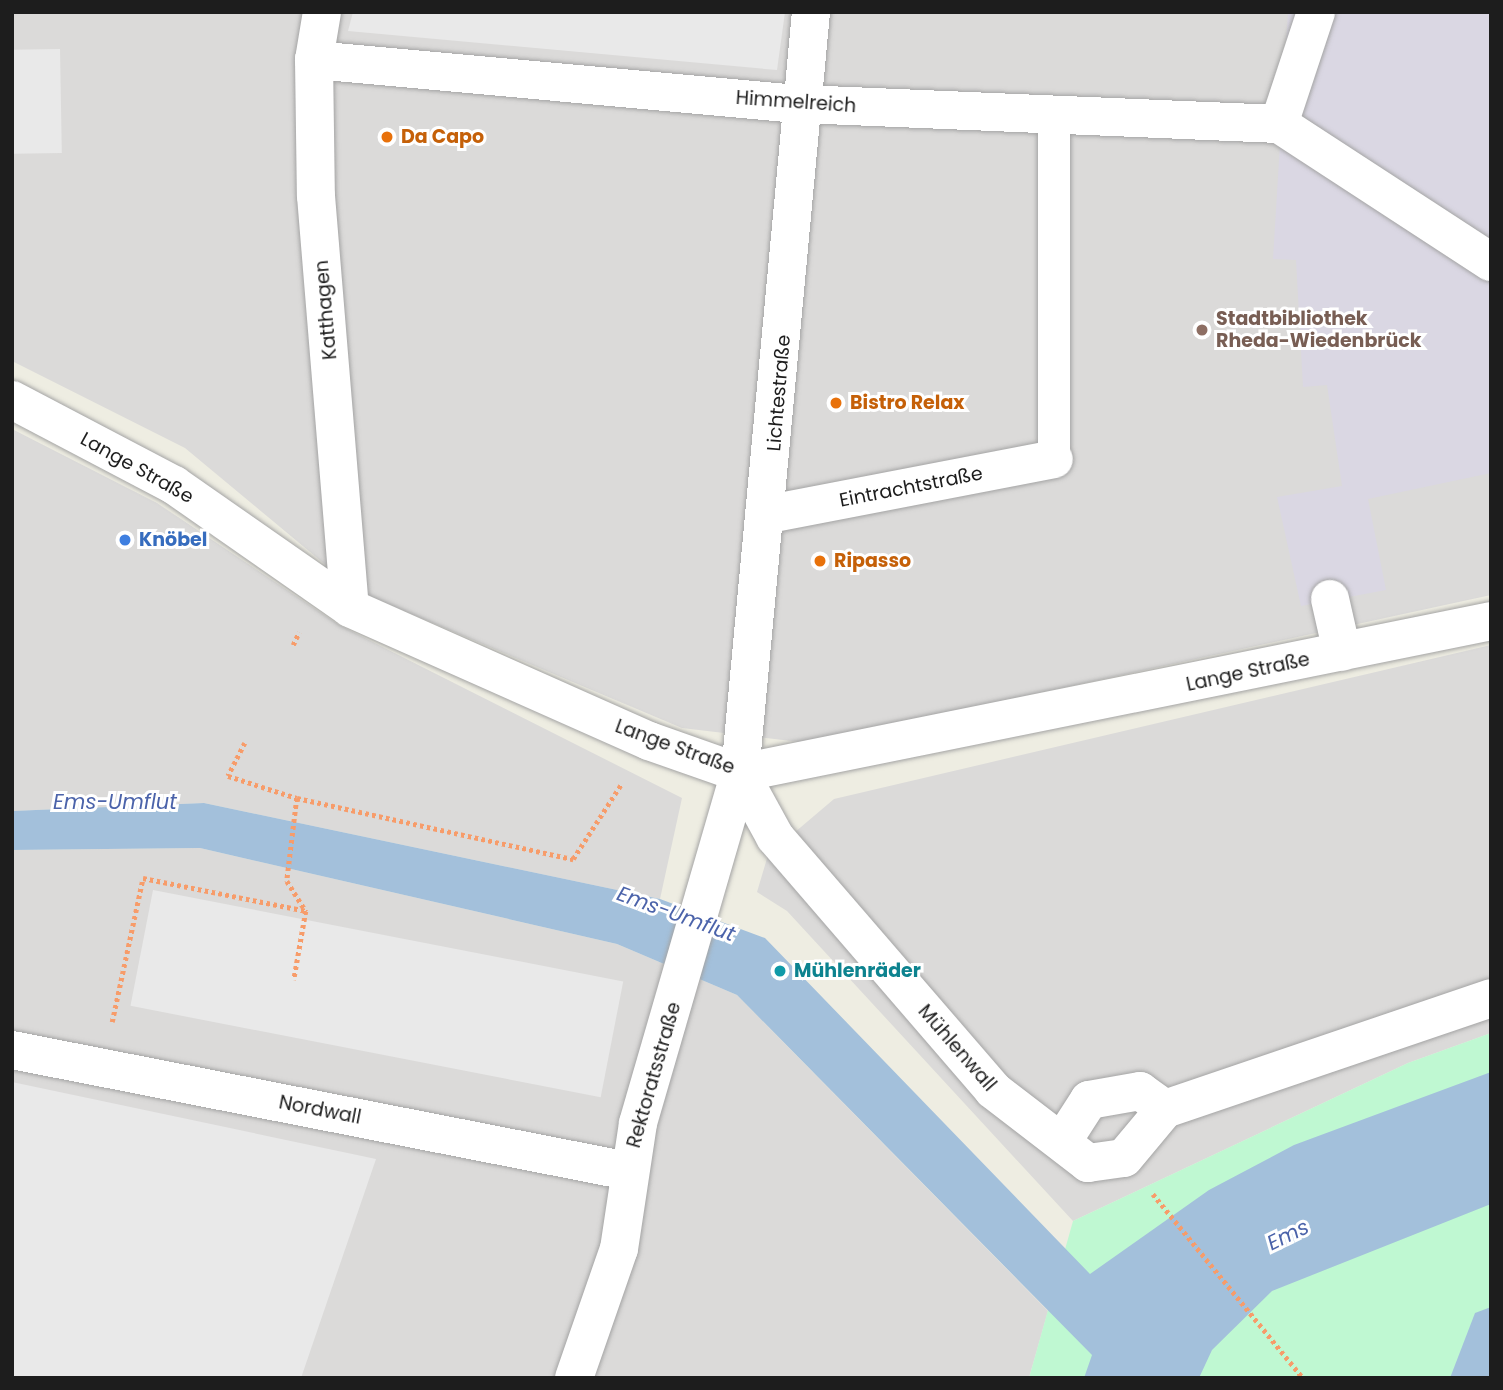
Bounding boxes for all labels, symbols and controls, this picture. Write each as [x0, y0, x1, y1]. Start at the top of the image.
street label: Himmelreich [735, 86, 857, 118]
place label: Da Capo [401, 126, 484, 148]
marker: Da Capo [379, 129, 395, 145]
street label: Katthagen [310, 259, 342, 361]
place label: Stadtbibliothek Rheda-Wiedenbrück [1216, 308, 1422, 352]
marker: Stadtbibliothek Rheda-Wiedenbrück [1194, 322, 1210, 338]
street label: Lichtestraße [763, 334, 795, 452]
place label: Bistro Relax [850, 392, 964, 414]
marker: Bistro Relax [828, 395, 844, 411]
street label: Lange Straße [77, 428, 197, 508]
street label: Eintrachtstraße [837, 462, 985, 512]
place label: Knöbel [139, 529, 207, 551]
marker: Knöbel [117, 532, 133, 548]
place label: Ripasso [834, 550, 911, 572]
marker: Ripasso [812, 553, 828, 569]
street label: Lange Straße [1184, 648, 1312, 696]
street label: Lange Straße [612, 715, 738, 779]
water label: Ems-Umflut [53, 789, 177, 815]
water label: Ems-Umflut [613, 881, 739, 947]
place label: Mühlenräder [794, 960, 921, 982]
marker: Mühlenräder [772, 963, 788, 979]
street label: Rektoratsstraße [622, 1000, 686, 1150]
street label: Mühlenwall [913, 1000, 1001, 1096]
street label: Nordwall [277, 1091, 363, 1129]
water label: Ems [1263, 1214, 1313, 1256]

